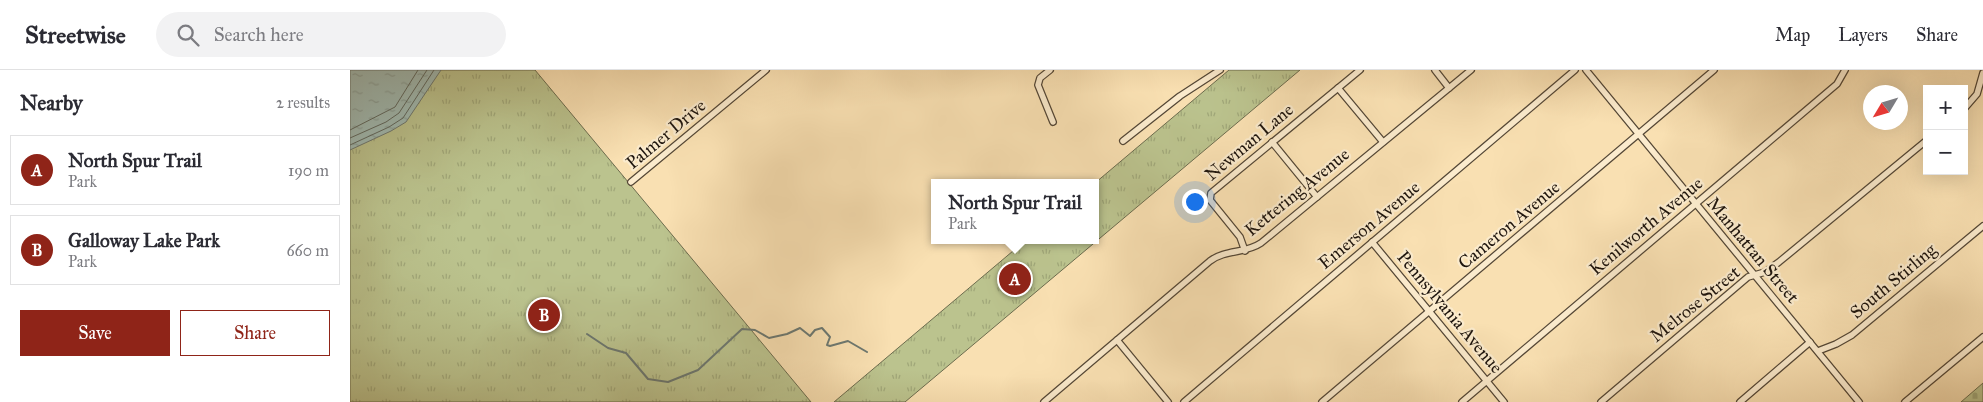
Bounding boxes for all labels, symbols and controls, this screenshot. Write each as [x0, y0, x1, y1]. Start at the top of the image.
search box [156, 12, 506, 57]
text: Streetwise [25, 20, 126, 50]
icon: search [174, 21, 202, 49]
text: Search here [214, 23, 304, 46]
text: Map [1775, 24, 1810, 46]
text: Layers [1838, 24, 1888, 46]
text: Share [1916, 24, 1958, 46]
north arrow [1863, 85, 1908, 130]
map controls [1923, 85, 1968, 175]
button: + [1923, 85, 1968, 130]
text: Nearby [20, 90, 83, 116]
text: 2 results [276, 93, 330, 112]
street label: Palmer Drive [622, 94, 710, 174]
street label: Newman Lane [1200, 99, 1298, 185]
button: − [1923, 130, 1968, 175]
street label: Kettering Avenue [1240, 143, 1354, 242]
text: North Spur Trail [68, 149, 202, 172]
text: A [32, 161, 42, 180]
text: 190 m [288, 161, 329, 180]
text: Park [68, 172, 97, 191]
street label: Kenilworth Avenue [1585, 172, 1707, 280]
street label: Emerson Avenue [1314, 176, 1424, 274]
street label: Cameron Avenue [1454, 176, 1564, 274]
popup [931, 179, 1099, 244]
your location [1182, 189, 1208, 215]
text: North Spur Trail [948, 191, 1082, 214]
street label: Manhattan Street [1702, 192, 1804, 308]
text: Park [948, 214, 977, 233]
text: Galloway Lake Park [68, 229, 220, 252]
street label: South Stirling [1845, 238, 1942, 324]
text: B [32, 241, 42, 260]
text: 660 m [286, 241, 329, 260]
street label: Pennsylvania Avenue [1392, 246, 1508, 378]
text: Park [68, 252, 97, 271]
pin: A [999, 260, 1031, 298]
street label: Melrose Street [1646, 261, 1745, 347]
pin: B [528, 296, 560, 334]
button: Save [20, 310, 170, 356]
button: Share [180, 310, 330, 356]

